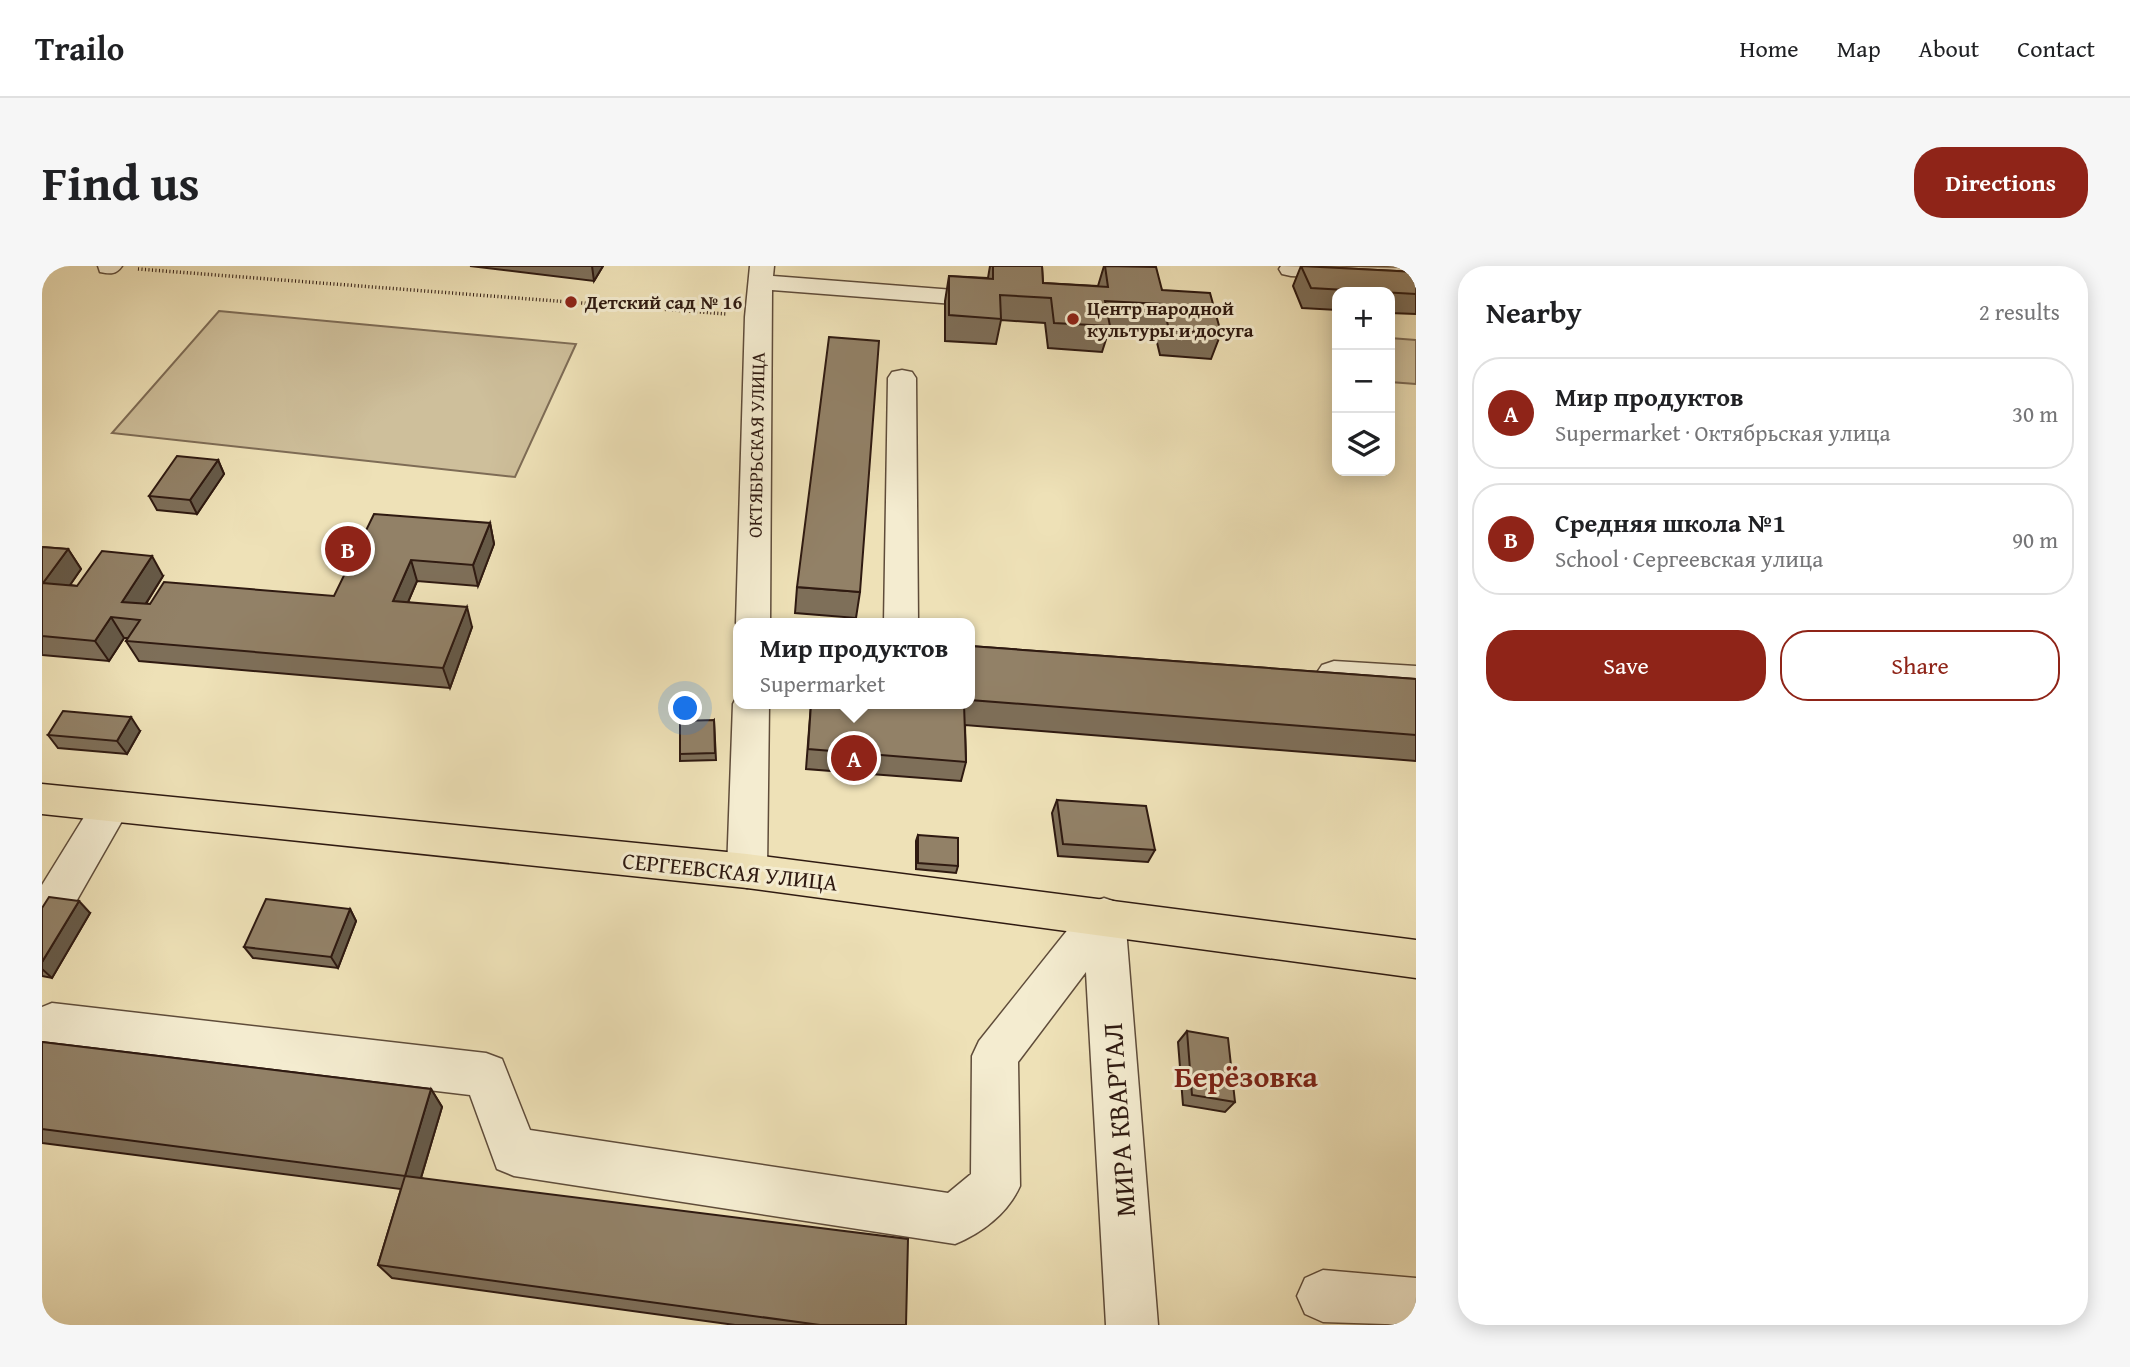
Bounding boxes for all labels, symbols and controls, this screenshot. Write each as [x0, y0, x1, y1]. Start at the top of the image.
text: Trailo [35, 24, 124, 72]
text: Home [1740, 31, 1799, 66]
text: Map [1837, 31, 1881, 66]
text: About [1919, 31, 1979, 66]
text: Contact [2017, 31, 2095, 66]
text: Find us [42, 146, 200, 218]
button: Directions [1914, 147, 2088, 218]
map controls [1332, 287, 1395, 476]
button: + [1332, 287, 1395, 350]
place label: Детский сад № 16 [584, 288, 742, 316]
text: Nearby [1486, 290, 1582, 334]
marker: Детский сад № 16 [563, 294, 579, 310]
place label: Центр народной культуры и досуга [1087, 294, 1254, 344]
text: 2 results [1979, 295, 2060, 328]
marker: Центр народной культуры и досуга [1065, 311, 1081, 327]
button: − [1332, 350, 1395, 413]
street label: ОКТЯБРЬСКАЯ УЛИЦА [740, 351, 772, 538]
text: Мир продуктов [1555, 377, 1744, 416]
text: A [1504, 397, 1518, 430]
text: 30 m [2012, 397, 2058, 430]
button: layers [1332, 413, 1395, 476]
text: Supermarket · Октябрьская улица [1555, 416, 1890, 449]
text: Средняя школа №1 [1555, 503, 1786, 542]
pin: B [325, 523, 371, 575]
text: B [1504, 523, 1518, 556]
text: 90 m [2012, 523, 2058, 556]
text: School · Сергеевская улица [1555, 542, 1823, 575]
popup [733, 618, 975, 709]
text: Мир продуктов [760, 628, 948, 667]
button: Save [1486, 630, 1766, 701]
button: Share [1780, 630, 2060, 701]
text: Supermarket [760, 667, 885, 700]
your location [668, 691, 702, 725]
pin: A [831, 732, 877, 784]
street label: СЕРГЕЕВСКАЯ УЛИЦА [621, 843, 839, 899]
street label: МИРА КВАРТАЛ [1091, 1021, 1145, 1219]
district label: Берёзовка [1174, 1054, 1318, 1098]

